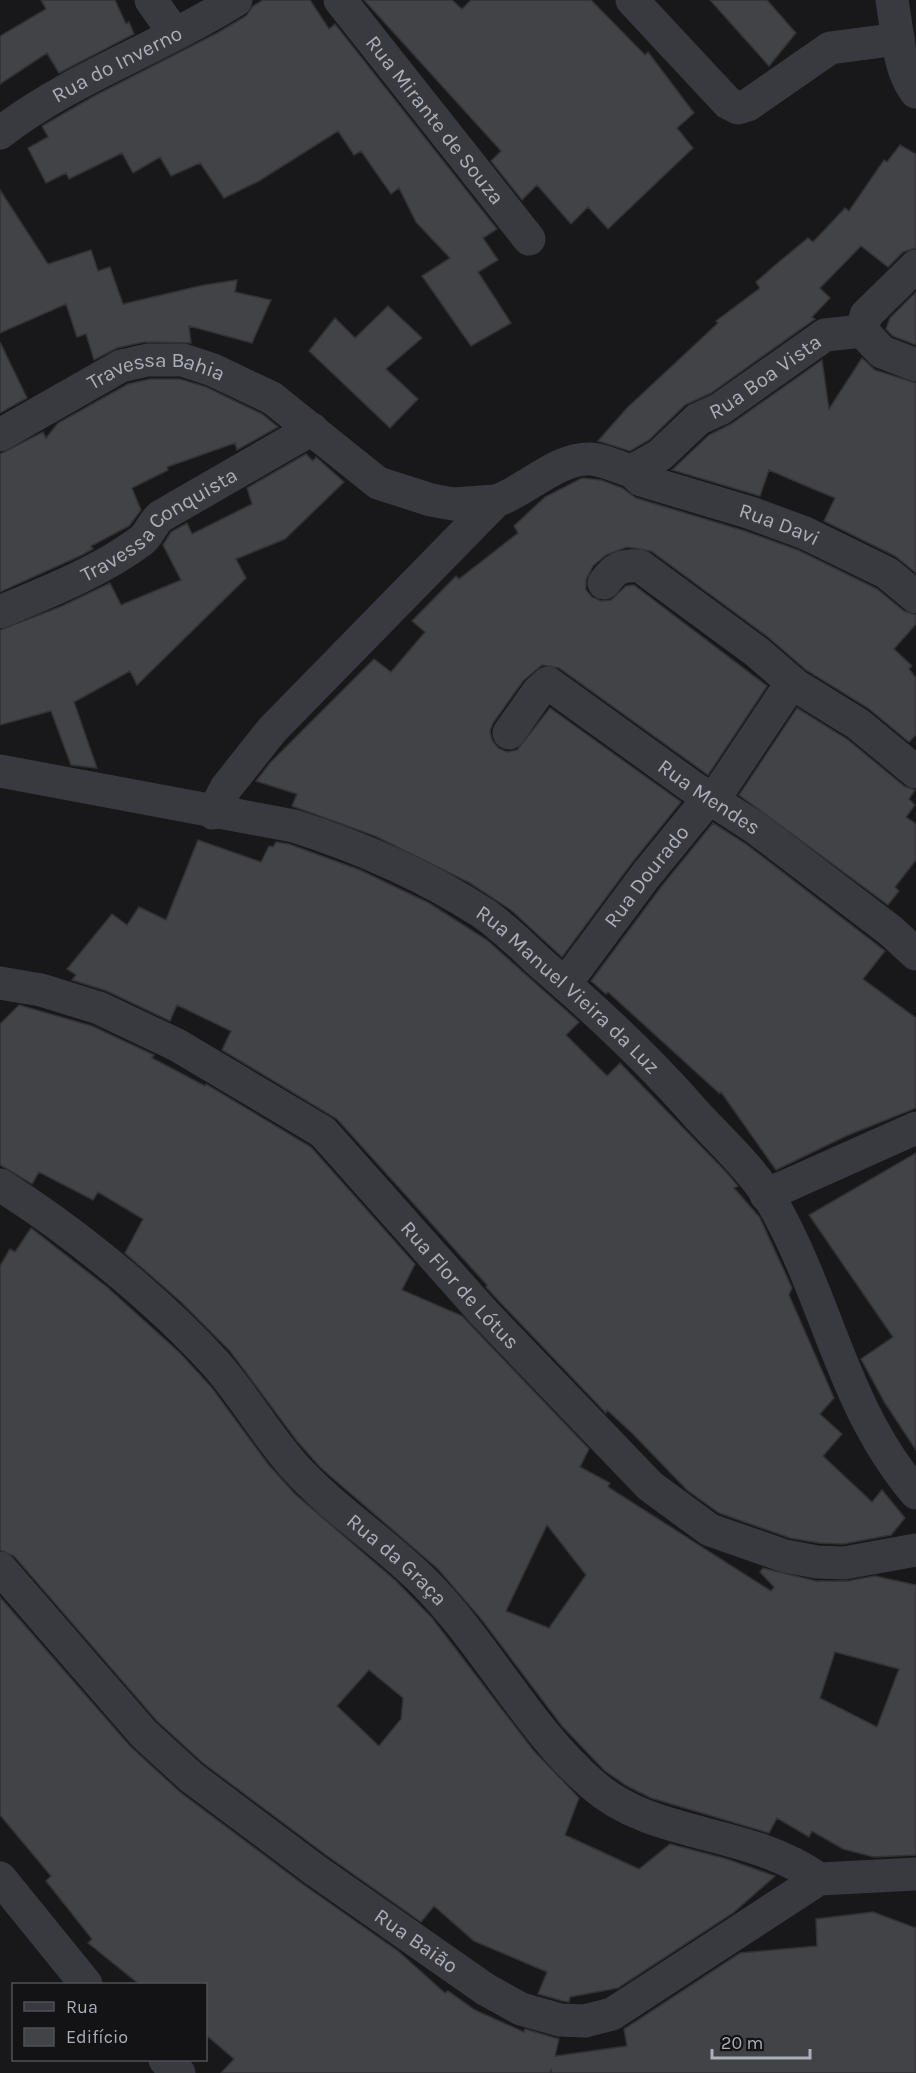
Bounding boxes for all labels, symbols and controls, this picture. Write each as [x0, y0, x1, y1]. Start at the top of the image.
street label: Rua do Inverno [48, 21, 186, 108]
street label: Rua Mirante de Souza [361, 31, 509, 209]
street label: Rua Boa Vista [705, 329, 826, 424]
street label: Travessa Bahia [83, 348, 229, 395]
street label: Travessa Conquista [77, 463, 242, 587]
street label: Rua Davi [736, 498, 824, 550]
street label: Rua Mendes [653, 754, 765, 840]
street label: Rua Dourado [599, 820, 694, 932]
street label: Rua Manuel Vieira da Luz [472, 900, 665, 1079]
street label: Rua Flor de Lótus [396, 1216, 524, 1354]
street label: Rua da Graça [342, 1509, 452, 1610]
street label: Rua Baião [370, 1903, 462, 1978]
legend [12, 1983, 207, 2061]
text: Rua [66, 1996, 98, 2018]
scale bar [712, 2022, 810, 2060]
text: Edifício [66, 2026, 128, 2048]
text: 20 m [721, 2032, 763, 2054]

